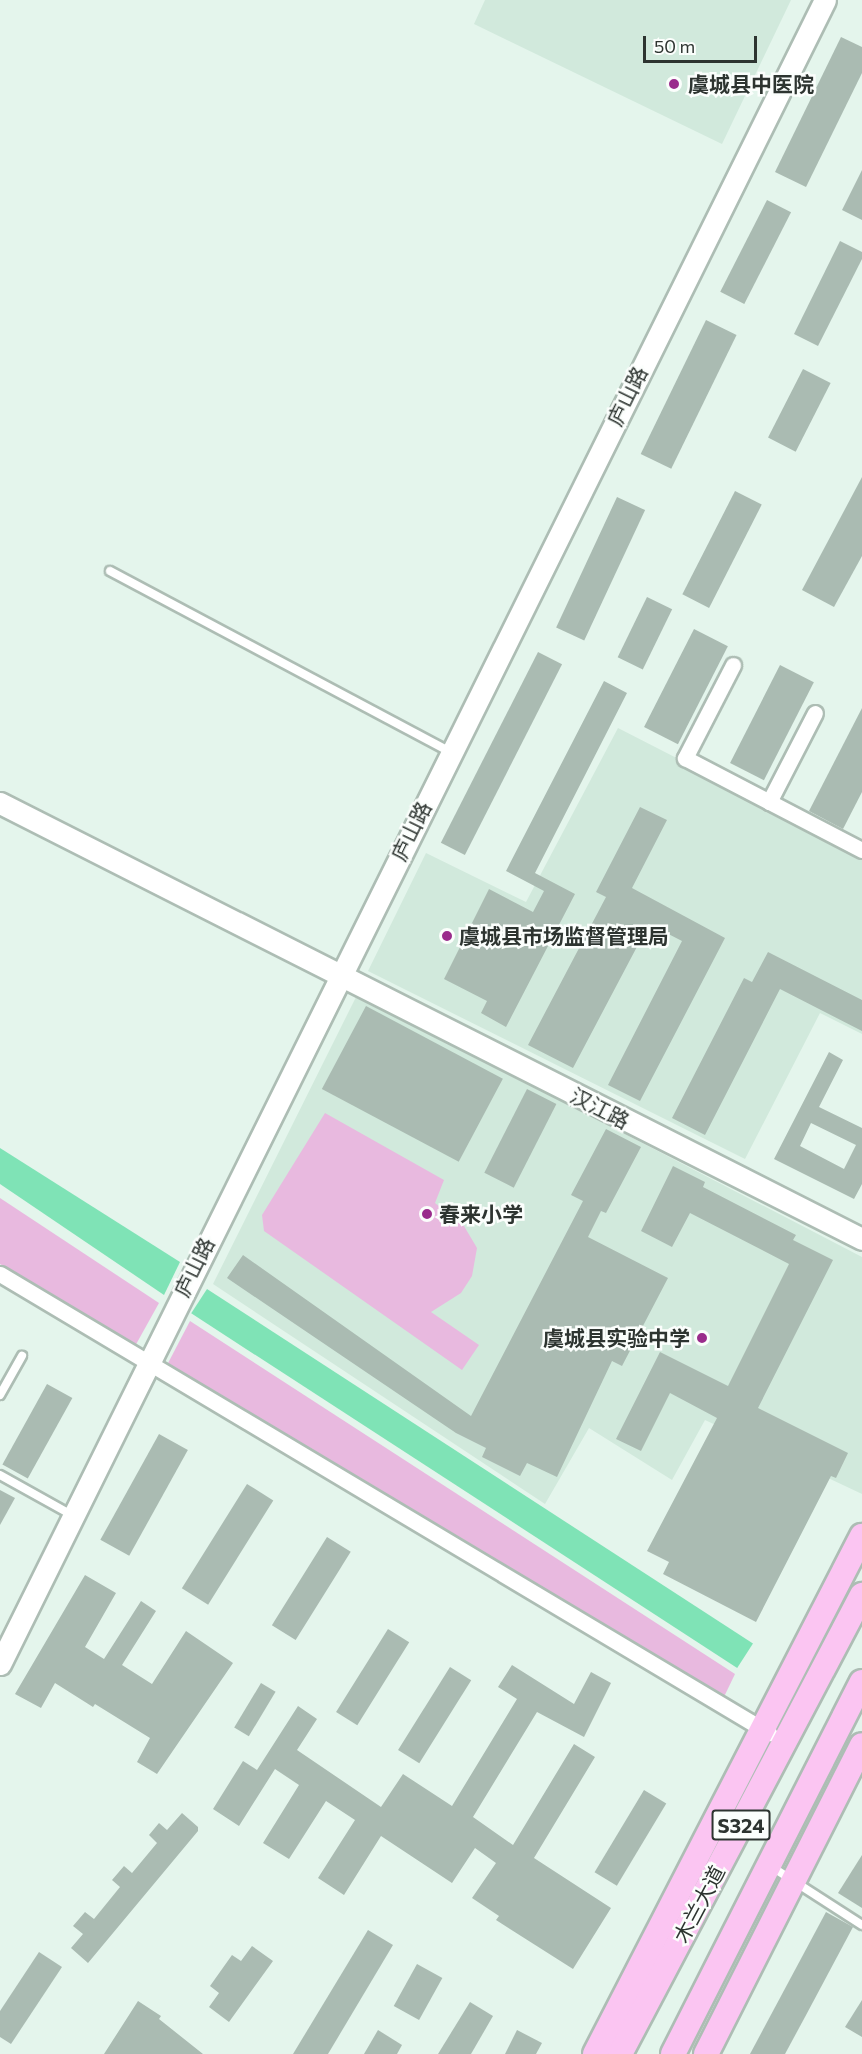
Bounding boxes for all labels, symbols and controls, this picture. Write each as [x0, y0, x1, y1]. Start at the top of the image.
scale bar [646, 24, 760, 62]
text: 50 m [654, 35, 695, 57]
place label: 虞城县中医院 [688, 71, 814, 97]
marker: 虞城县中医院 [665, 75, 683, 93]
street label: 庐山路 [602, 362, 652, 430]
street label: 庐山路 [386, 797, 436, 865]
place label: 虞城县市场监督管理局 [459, 923, 669, 949]
marker: 虞城县市场监督管理局 [440, 929, 454, 943]
street label: 汉江路 [566, 1082, 634, 1134]
place label: 春来小学 [439, 1201, 523, 1227]
marker: 春来小学 [420, 1207, 434, 1221]
street label: 庐山路 [169, 1233, 219, 1301]
place label: 虞城县实验中学 [543, 1325, 690, 1351]
marker: 虞城县实验中学 [695, 1331, 709, 1345]
road number: S324 [711, 1808, 771, 1842]
street label: 木兰大道 [668, 1861, 730, 1947]

